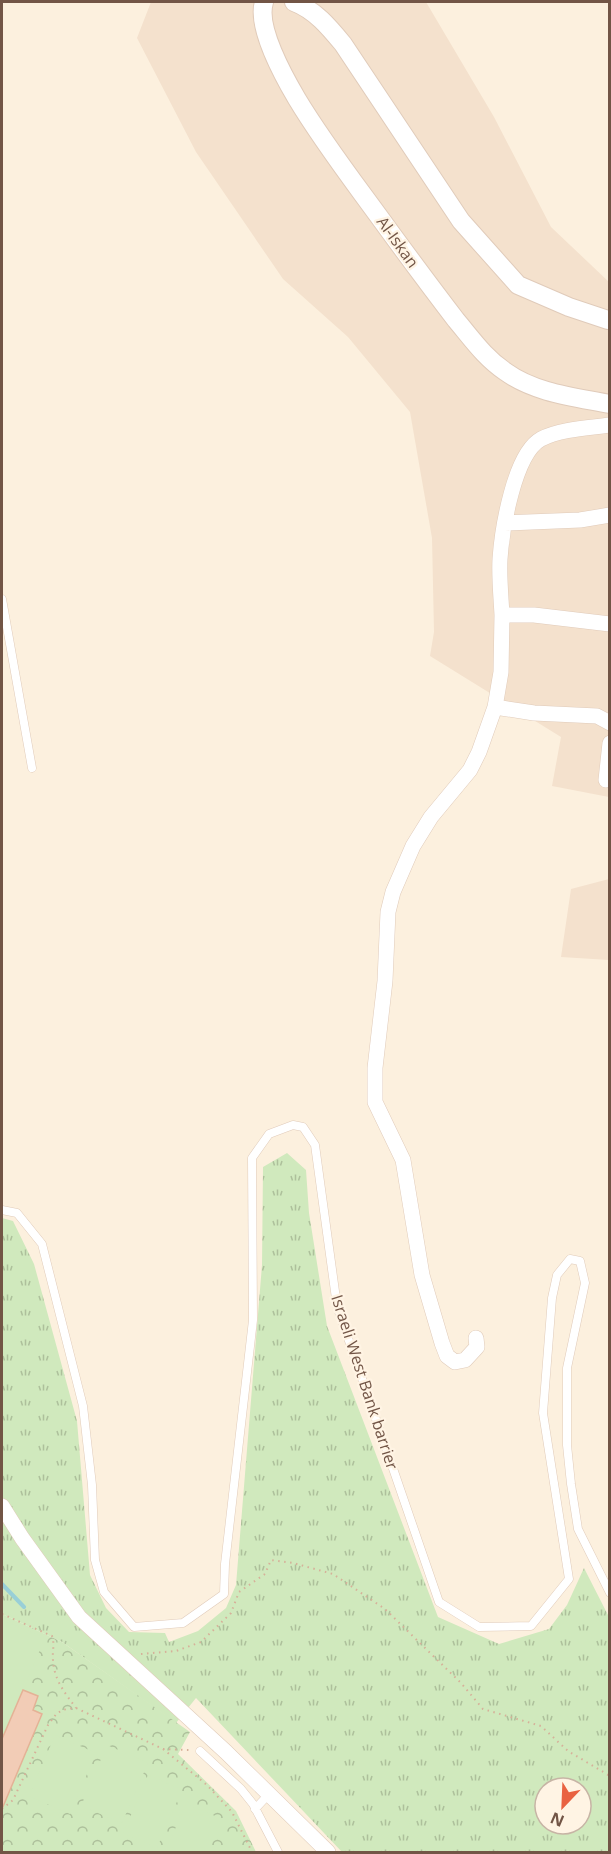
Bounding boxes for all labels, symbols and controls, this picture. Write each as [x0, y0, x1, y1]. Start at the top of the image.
street label: Al-Iskan [372, 212, 424, 272]
street label: Israeli West Bank barrier [326, 1292, 404, 1473]
north arrow [533, 1776, 593, 1836]
text: N [547, 1807, 567, 1832]

